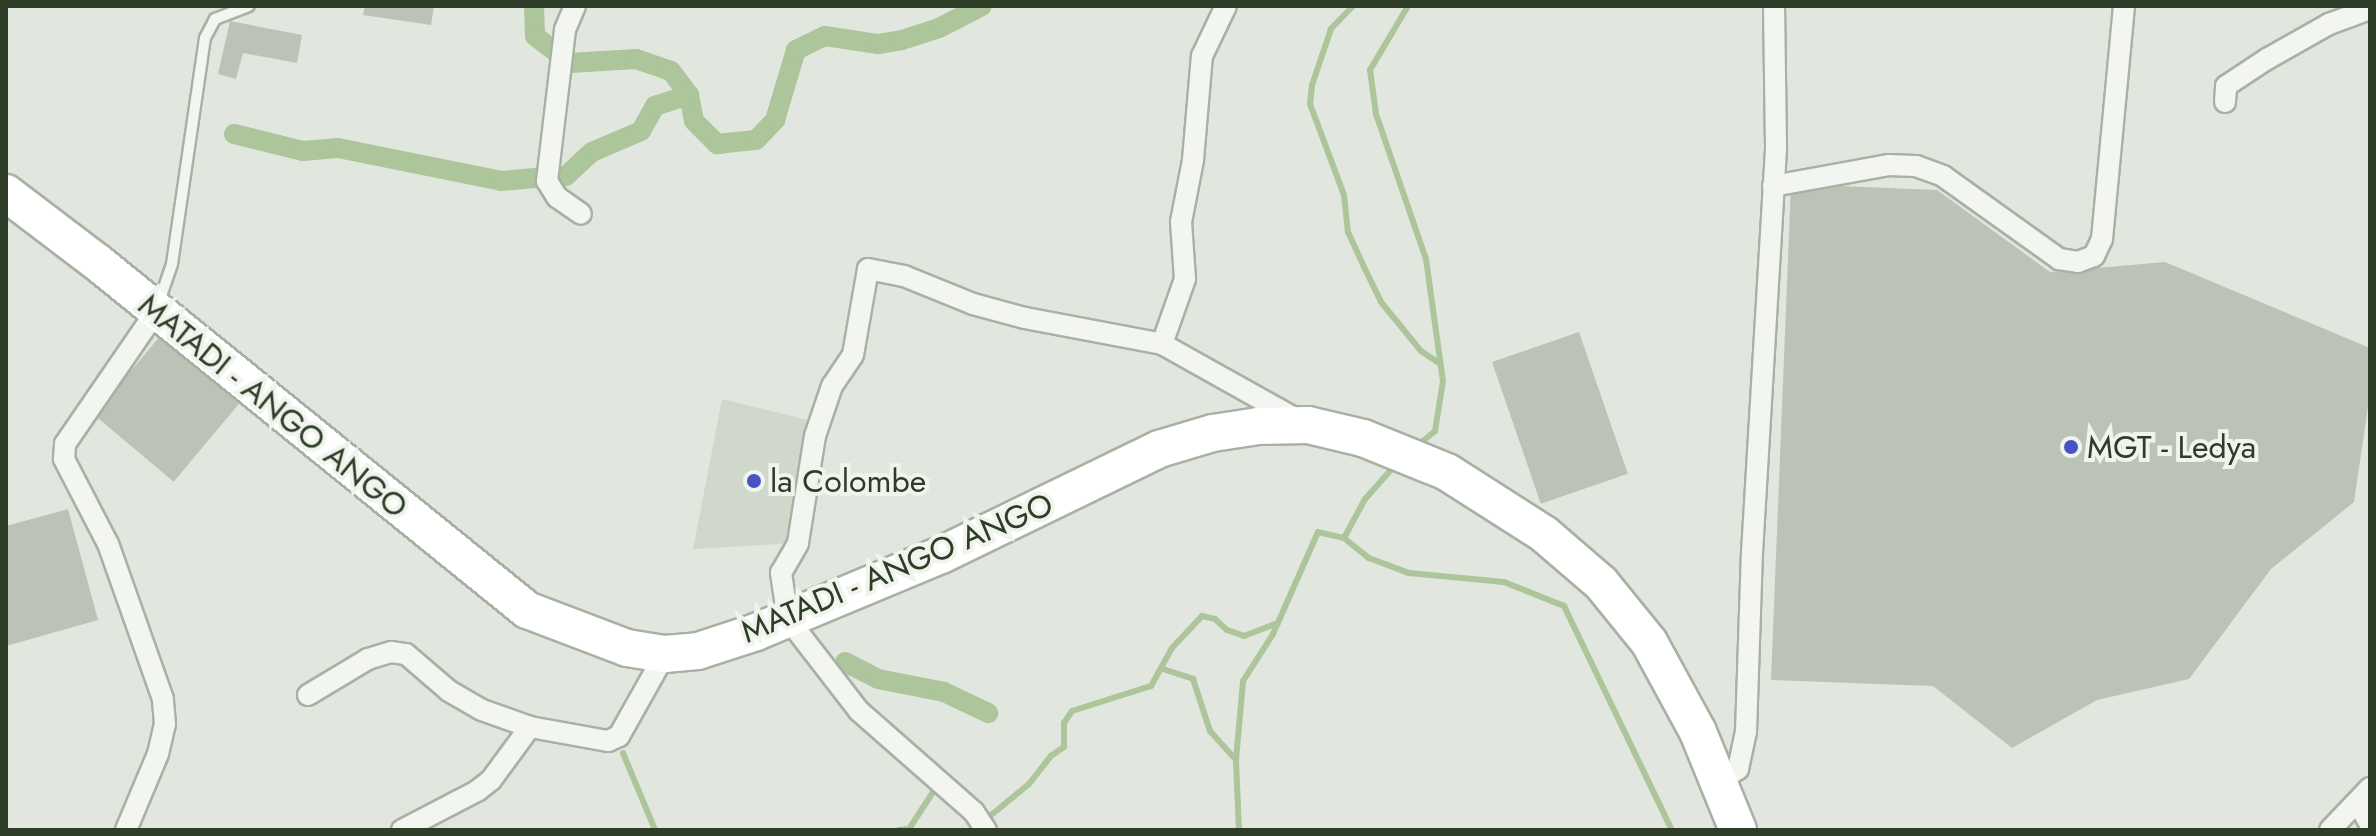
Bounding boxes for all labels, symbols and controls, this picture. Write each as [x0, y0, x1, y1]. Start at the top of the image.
street label: MATADI - ANGO ANGO [131, 286, 415, 526]
place label: MGT - Ledya [2087, 428, 2256, 466]
marker: MGT - Ledya [2062, 438, 2080, 456]
place label: la Colombe [770, 462, 926, 500]
marker: la Colombe [745, 472, 763, 490]
street label: MATADI - ANGO ANGO [735, 485, 1059, 651]

